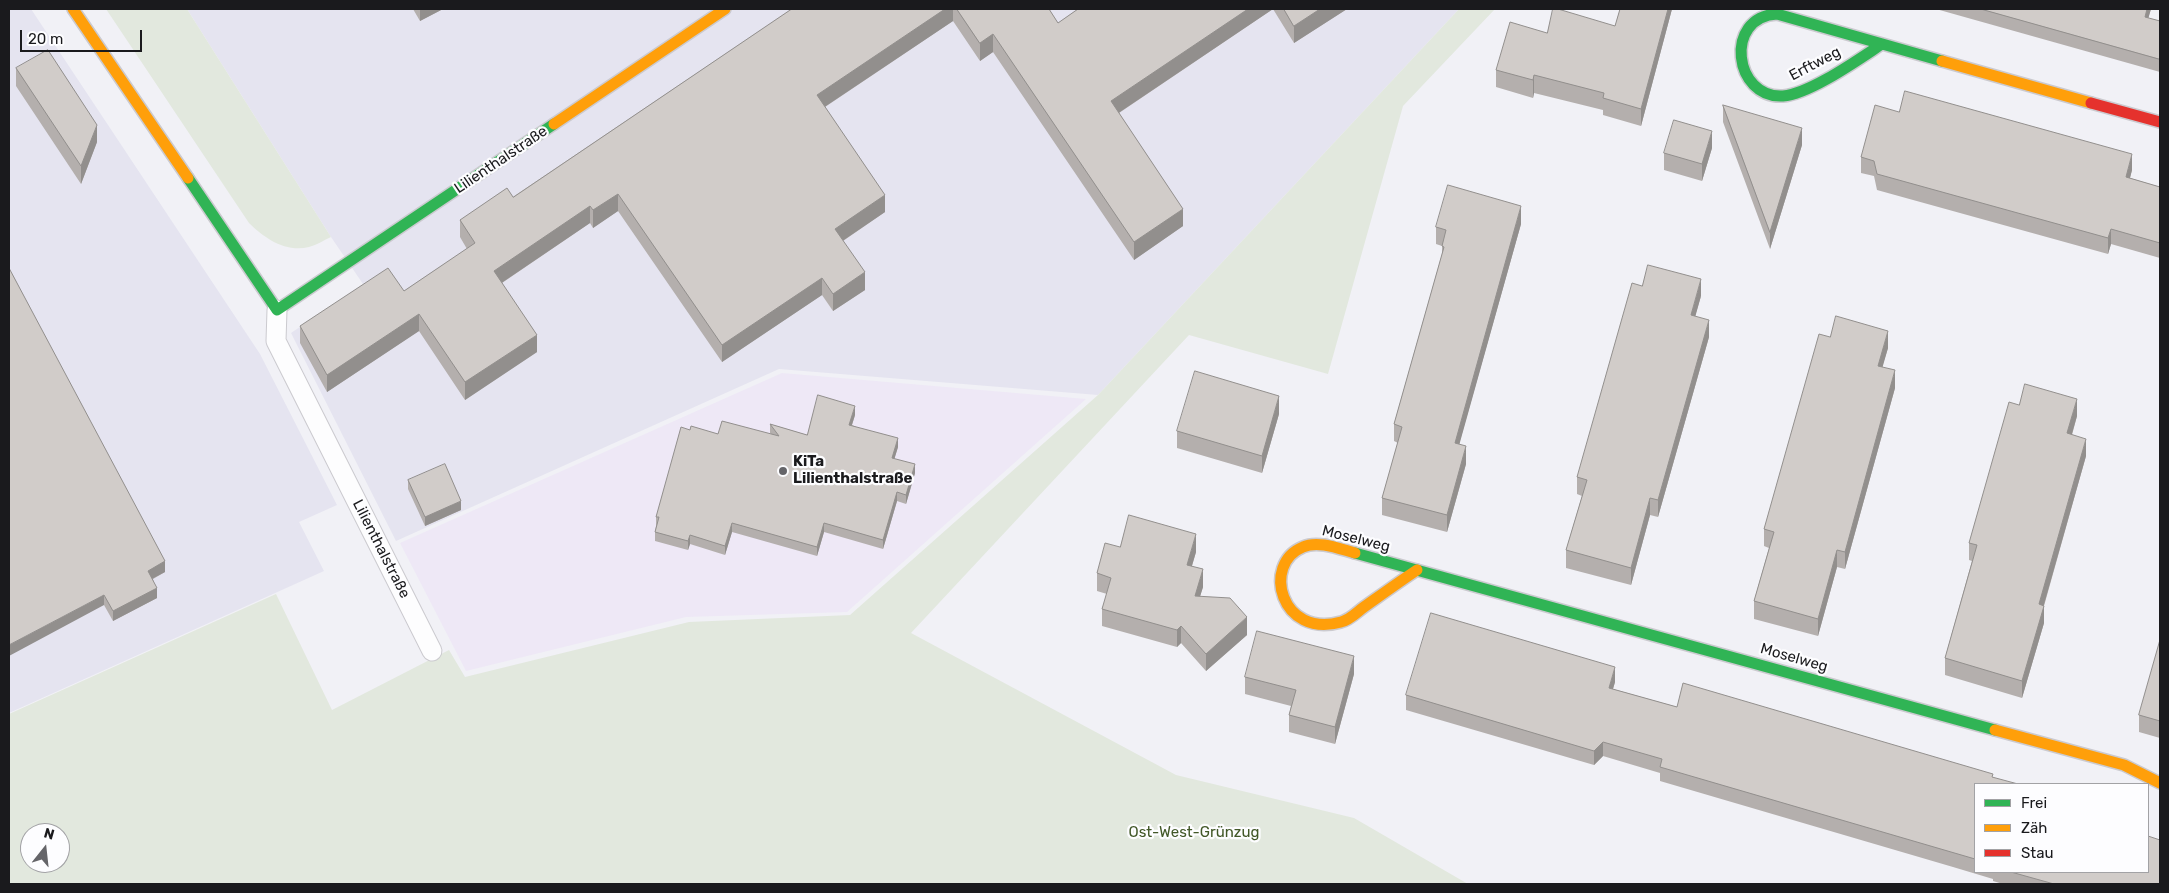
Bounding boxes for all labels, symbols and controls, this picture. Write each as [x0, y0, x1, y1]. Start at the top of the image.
scale bar [22, 20, 145, 52]
text: 20 m [28, 30, 63, 48]
street label: Erftweg [1786, 43, 1844, 85]
street label: Lilienthalstraße [451, 122, 551, 198]
place label: KiTa Lilienthalstraße [793, 453, 912, 488]
marker: KiTa Lilienthalstraße [777, 465, 789, 477]
street label: Lilienthalstraße [348, 497, 414, 601]
street label: Moselweg [1320, 522, 1392, 556]
street label: Moselweg [1758, 640, 1830, 676]
legend [1974, 783, 2149, 873]
text: Frei [2021, 794, 2047, 812]
text: Zäh [2021, 819, 2047, 837]
north arrow [20, 823, 70, 873]
text: N [42, 824, 56, 844]
park label: Ost-West-Grünzug [1129, 824, 1259, 842]
text: Stau [2021, 844, 2054, 862]

